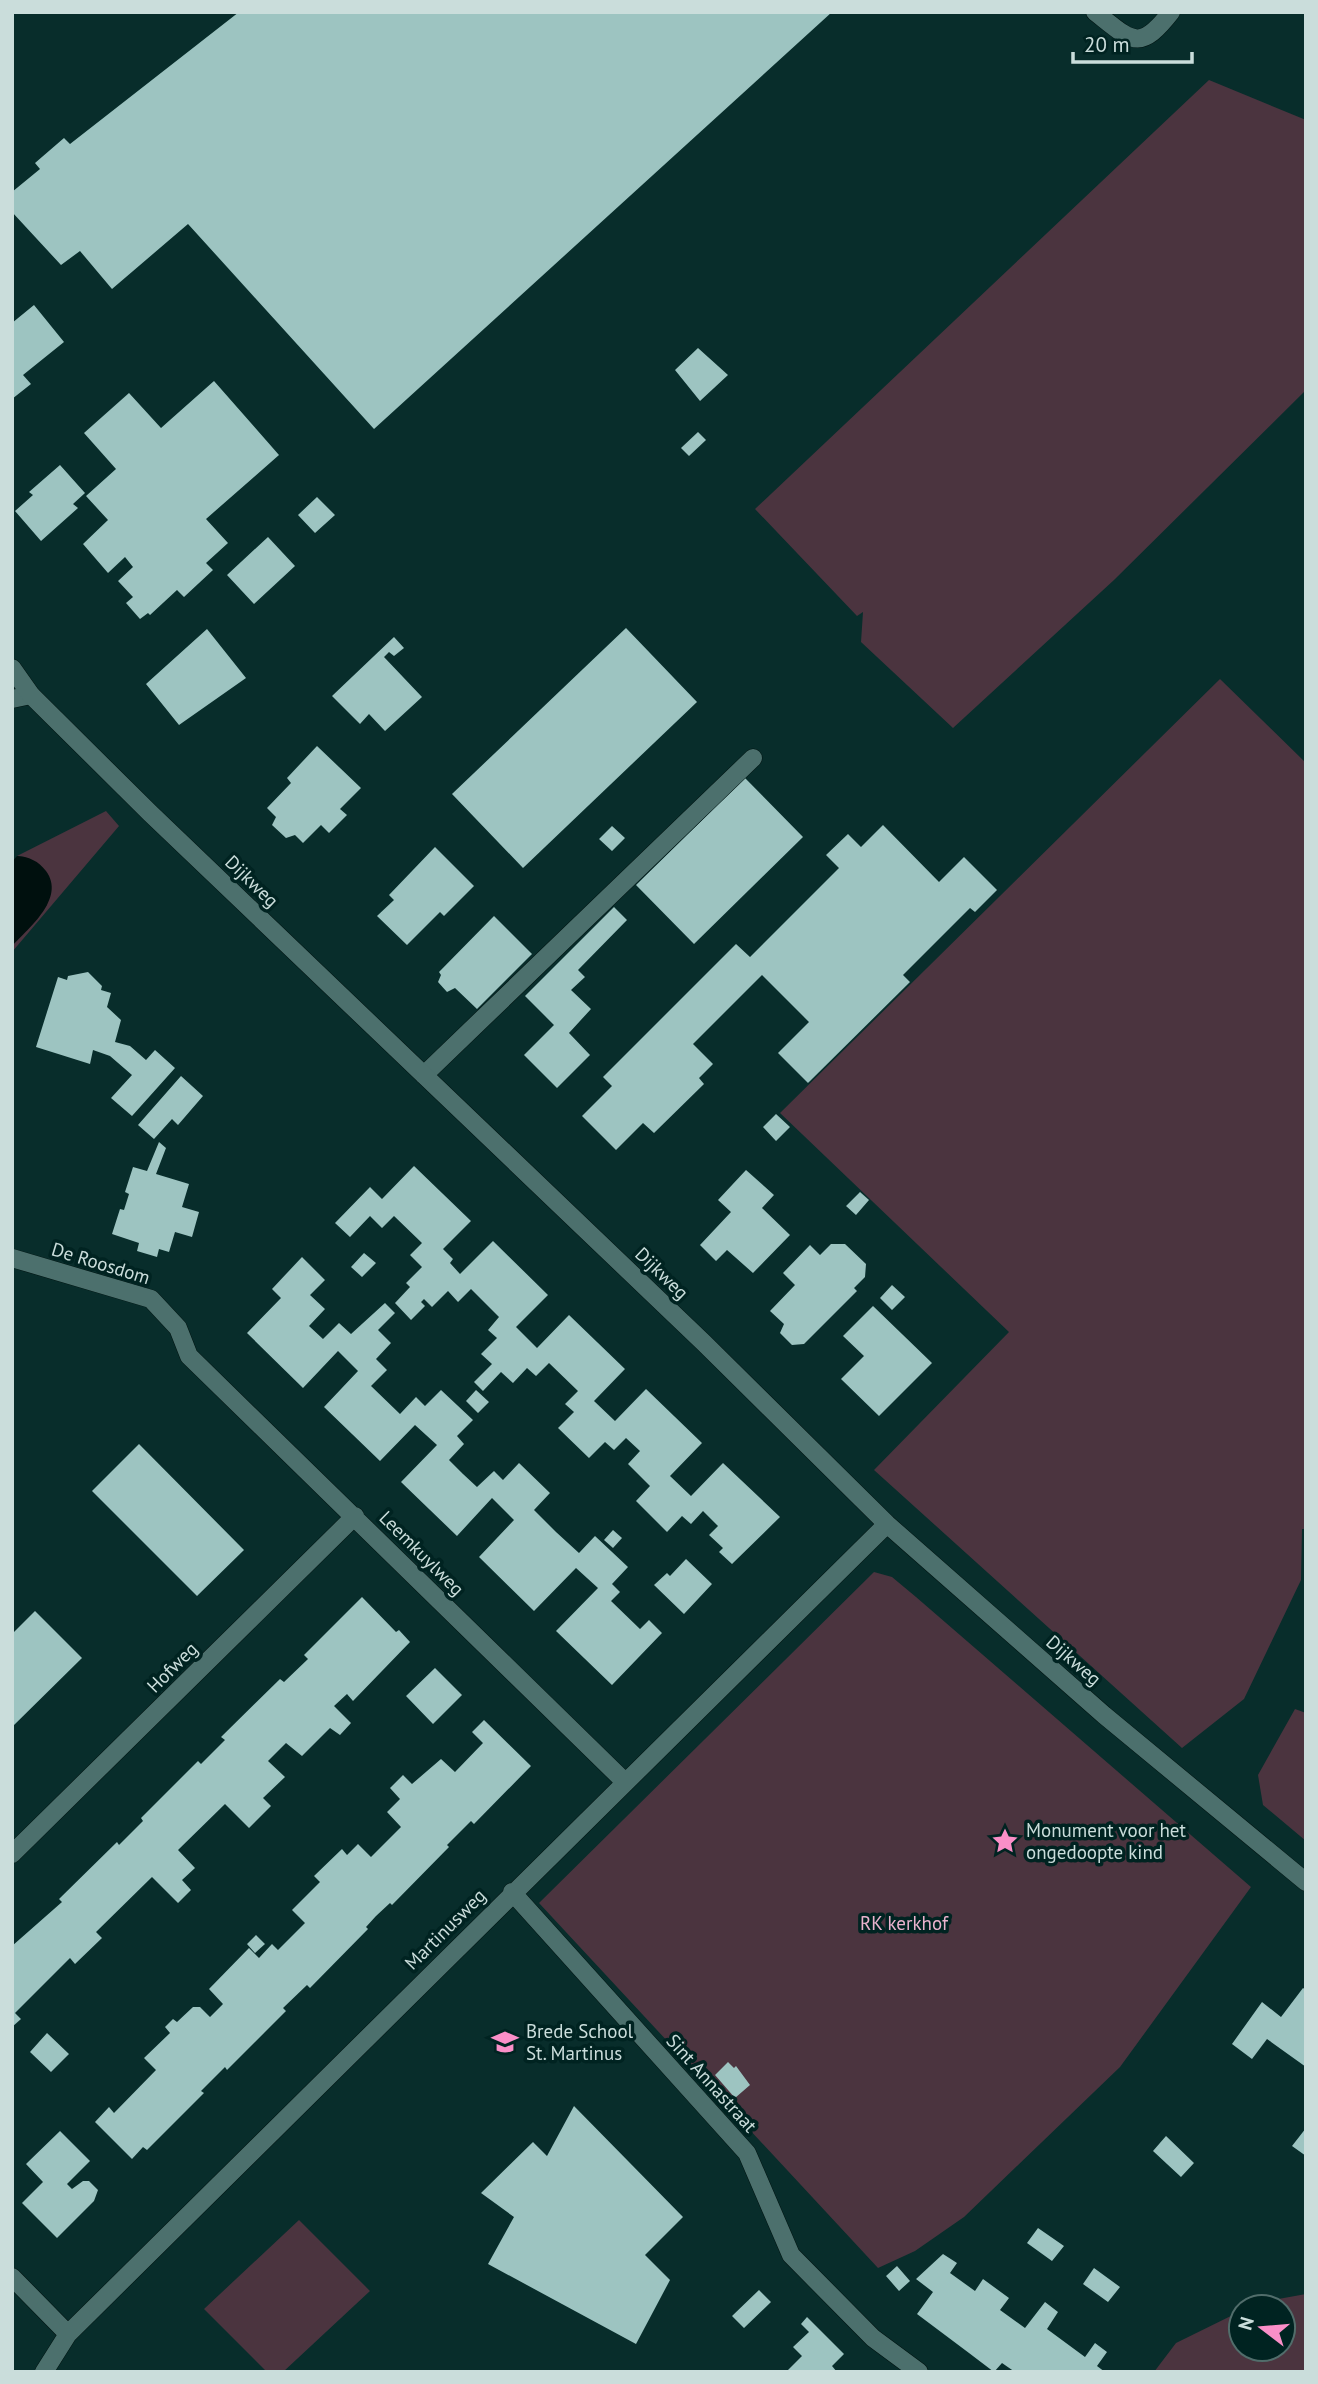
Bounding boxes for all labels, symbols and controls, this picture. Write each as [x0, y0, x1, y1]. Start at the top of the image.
scale bar [1073, 21, 1192, 65]
text: 20 m [1084, 31, 1130, 58]
street label: Dijkweg [220, 850, 284, 912]
street label: De Roosdom [49, 1237, 153, 1289]
street label: Dijkweg [630, 1242, 694, 1304]
street label: Leemkuylweg [374, 1505, 470, 1601]
street label: Dijkweg [1042, 1630, 1106, 1690]
street label: Hofweg [142, 1637, 202, 1697]
place label: Monument voor het ongedoopte kind [1026, 1818, 1186, 1864]
place icon: Monument voor het ongedoopte kind [990, 1826, 1020, 1856]
street label: Martinusweg [399, 1883, 491, 1975]
park label: RK kerkhof [860, 1911, 949, 1935]
place label: Brede School St. Martinus [526, 2019, 634, 2065]
school or university icon: Brede School St. Martinus [490, 2027, 520, 2057]
street label: Sint Annastraat [662, 2029, 763, 2138]
north arrow [1227, 2293, 1297, 2363]
text: N [1232, 2314, 1259, 2333]

